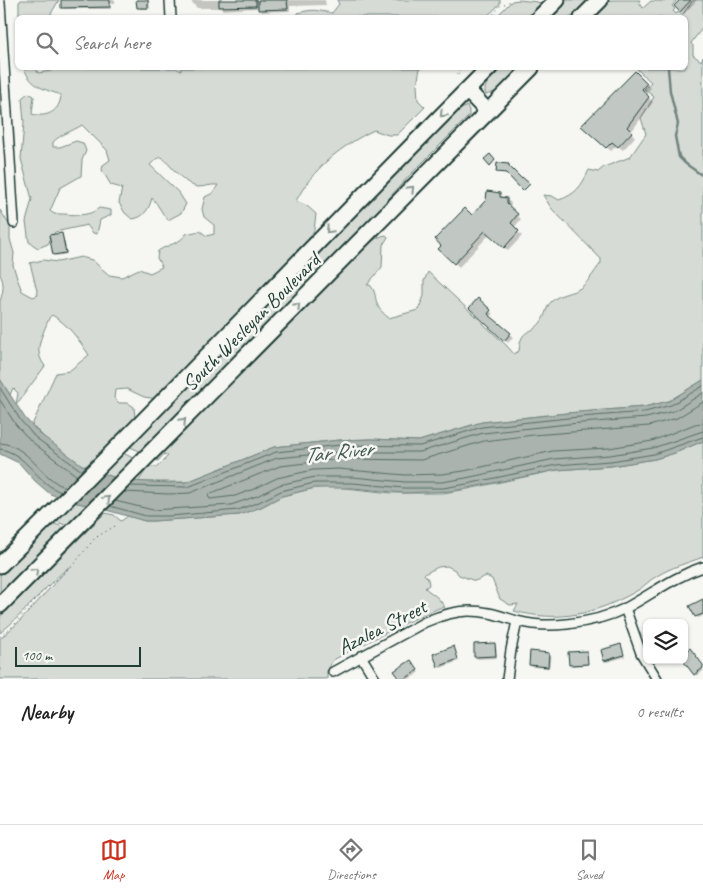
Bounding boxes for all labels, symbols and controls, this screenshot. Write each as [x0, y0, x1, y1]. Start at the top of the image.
search box [15, 15, 688, 70]
icon: search [33, 29, 61, 57]
text: Search here [73, 31, 150, 55]
one-way arrow [439, 109, 448, 118]
one-way arrow [405, 186, 414, 195]
one-way arrow [325, 224, 334, 233]
street label: South Wesleyan Boulevard [177, 245, 328, 396]
one-way arrow [291, 302, 300, 311]
one-way arrow [177, 418, 186, 427]
water label: Tar River [303, 434, 378, 469]
one-way arrow [101, 495, 110, 504]
one-way arrow [29, 568, 38, 577]
street label: Azalea Street [333, 593, 433, 660]
map controls [643, 619, 688, 664]
button: layers [643, 619, 688, 664]
scale bar [15, 644, 141, 667]
text: 100 m [22, 647, 52, 664]
text: Nearby [20, 699, 73, 725]
text: 0 results [636, 702, 683, 722]
tab: Map [100, 836, 128, 883]
tab: Directions [327, 836, 376, 883]
tab: Saved [575, 836, 603, 883]

